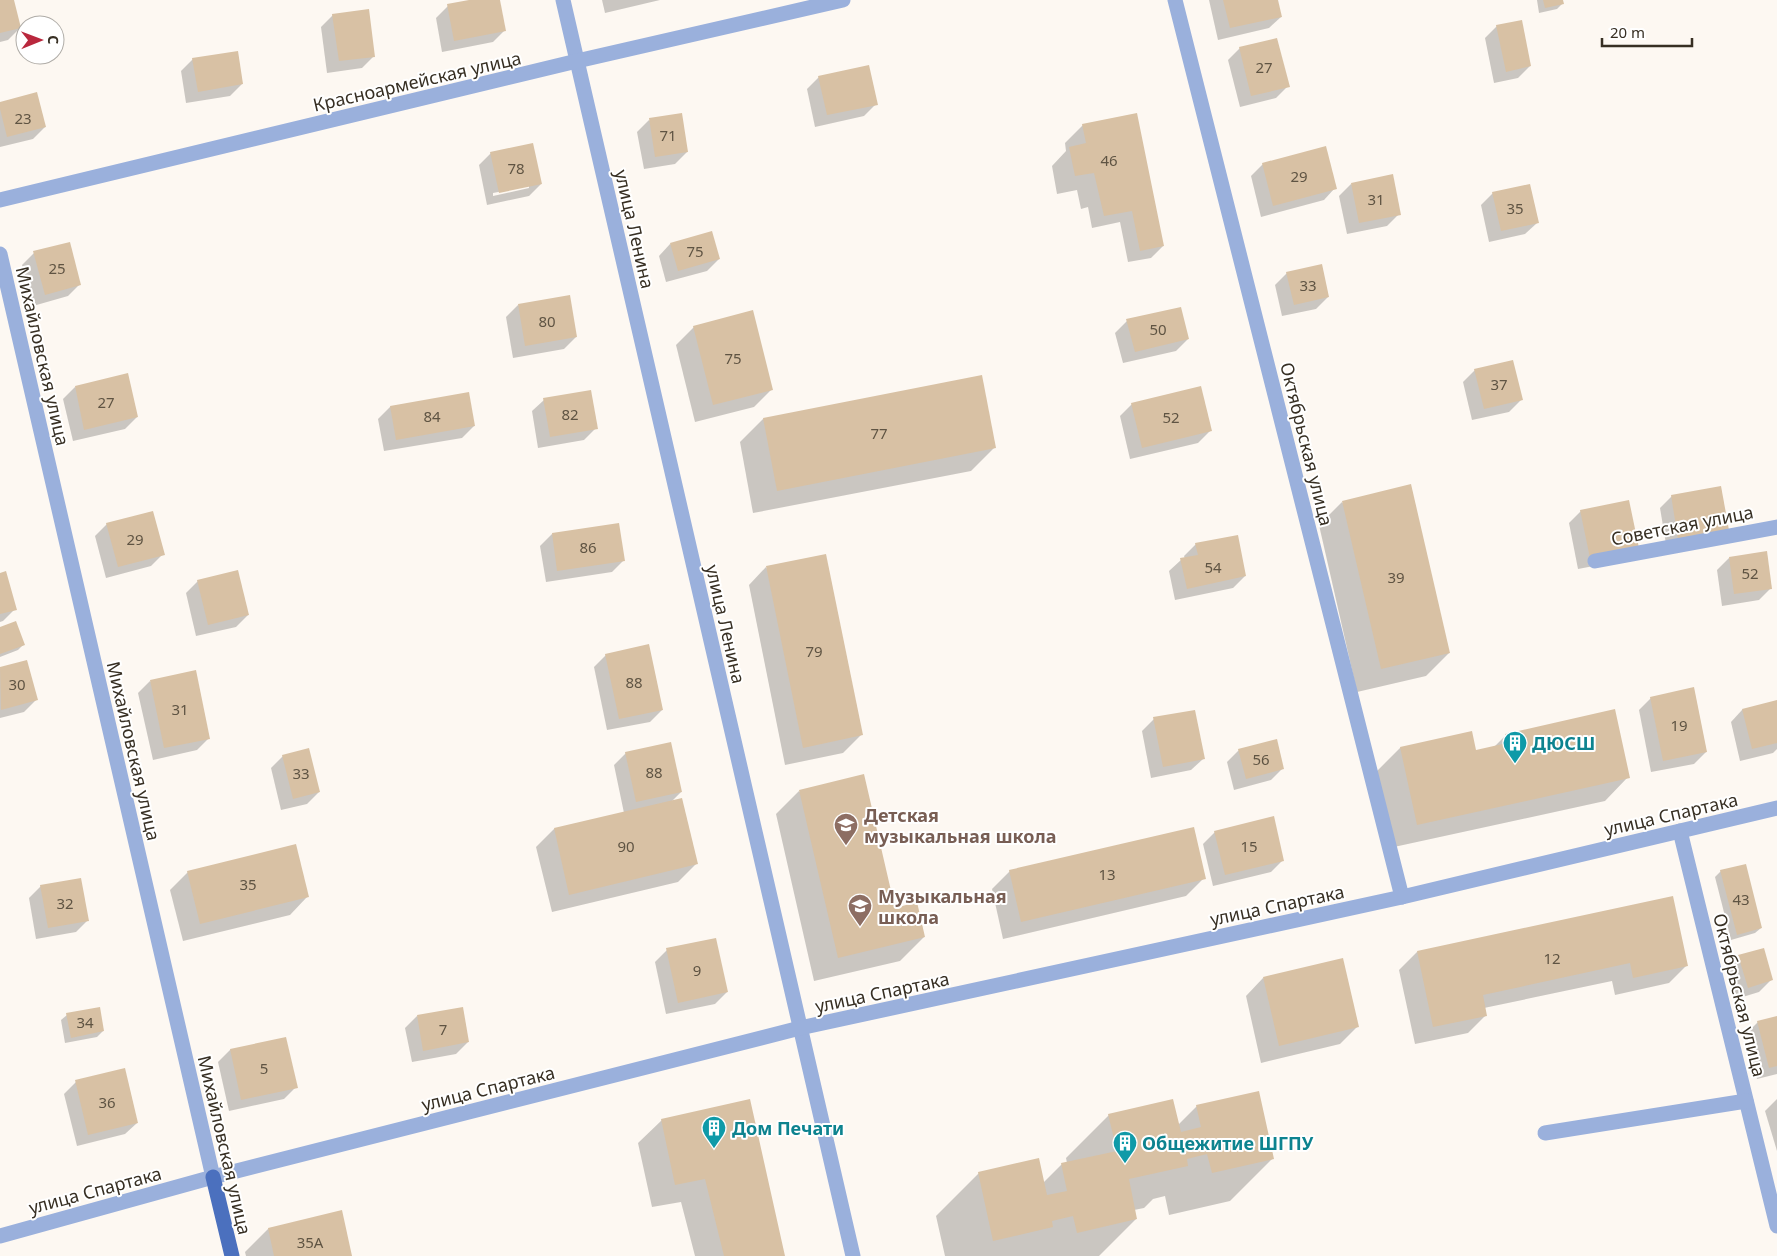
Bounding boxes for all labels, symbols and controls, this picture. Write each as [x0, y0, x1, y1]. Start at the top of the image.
north arrow [15, 15, 65, 65]
scale bar [1602, 15, 1692, 47]
text: 20 m [1610, 22, 1645, 42]
text: С [44, 35, 63, 44]
street label: Красноармейская улица [311, 45, 523, 117]
house number: 27 [1255, 57, 1273, 77]
house number: 23 [14, 108, 32, 128]
house number: 71 [659, 125, 677, 145]
house number: 46 [1100, 150, 1118, 170]
house number: 78 [507, 158, 525, 178]
house number: 29 [1290, 166, 1308, 186]
street label: улица Ленина [610, 167, 660, 291]
house number: 31 [1367, 189, 1385, 209]
house number: 35 [1506, 198, 1524, 218]
house number: 75 [686, 241, 704, 261]
house number: 25 [48, 258, 66, 278]
street label: Михайловская улица [11, 264, 75, 448]
house number: 33 [1299, 275, 1317, 295]
house number: 80 [538, 311, 556, 331]
house number: 50 [1149, 319, 1167, 339]
house number: 75 [724, 348, 742, 368]
street label: Октябрьская улица [1275, 360, 1339, 528]
house number: 37 [1490, 374, 1508, 394]
house number: 27 [97, 392, 115, 412]
house number: 82 [561, 404, 579, 424]
house number: 84 [423, 406, 441, 426]
house number: 52 [1162, 407, 1180, 427]
house number: 77 [870, 423, 888, 443]
street label: Советская улица [1609, 499, 1755, 551]
house number: 29 [126, 529, 144, 549]
house number: 86 [579, 537, 597, 557]
house number: 54 [1204, 557, 1222, 577]
street label: улица Ленина [701, 562, 751, 686]
house number: 52 [1741, 563, 1759, 583]
house number: 39 [1387, 567, 1405, 587]
house number: 79 [805, 641, 823, 661]
street label: Михайловская улица [102, 659, 166, 843]
house number: 88 [625, 672, 643, 692]
house number: 30 [8, 674, 26, 694]
house number: 31 [171, 699, 189, 719]
house number: 19 [1670, 715, 1688, 735]
building icon: ДЮСШ [1502, 730, 1528, 764]
place label: ДЮСШ [1532, 731, 1595, 755]
house number: 56 [1252, 749, 1270, 769]
house number: 88 [645, 762, 663, 782]
house number: 33 [292, 763, 310, 783]
street label: улица Спартака [1602, 787, 1740, 841]
place label: Детская музыкальная школа [864, 803, 1056, 848]
school or university icon: Детская музыкальная школа [833, 812, 859, 846]
house number: 90 [617, 836, 635, 856]
house number: 15 [1240, 836, 1258, 856]
house number: 13 [1098, 864, 1116, 884]
house number: 35 [239, 874, 257, 894]
street label: улица Спартака [1208, 879, 1346, 931]
place label: Музыкальная школа [878, 884, 1007, 929]
house number: 43 [1732, 889, 1750, 909]
house number: 32 [56, 893, 74, 913]
school or university icon: Музыкальная школа [847, 893, 873, 927]
street label: Октябрьская улица [1708, 911, 1772, 1079]
house number: 12 [1543, 948, 1561, 968]
house number: 9 [693, 960, 701, 980]
street label: улица Спартака [813, 966, 951, 1018]
house number: 34 [76, 1012, 94, 1032]
house number: 7 [439, 1019, 447, 1039]
street label: Михайловская улица [193, 1053, 257, 1237]
house number: 5 [260, 1058, 268, 1078]
street label: улица Спартака [419, 1060, 557, 1116]
house number: 36 [98, 1092, 116, 1112]
building icon: Дом Печати [701, 1115, 727, 1149]
place label: Дом Печати [732, 1116, 844, 1140]
building icon: Общежитие ШГПУ [1112, 1130, 1138, 1164]
place label: Общежитие ШГПУ [1142, 1131, 1314, 1155]
street label: улица Спартака [26, 1161, 164, 1219]
house number: 35А [297, 1232, 324, 1252]

